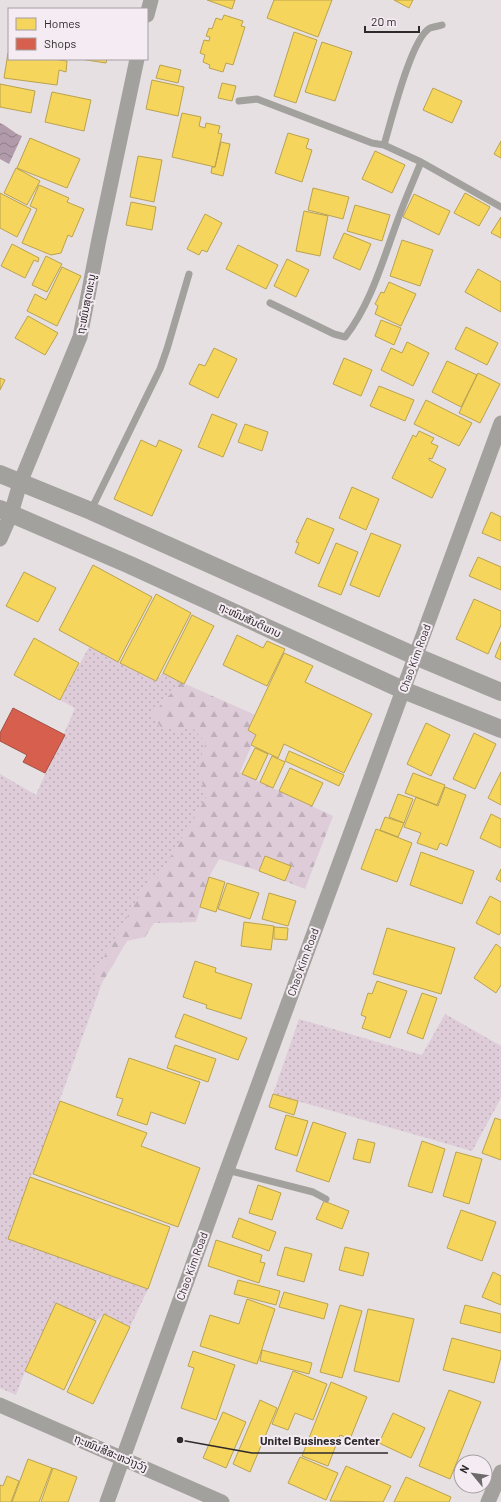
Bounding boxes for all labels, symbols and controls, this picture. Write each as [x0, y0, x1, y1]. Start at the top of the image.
legend [8, 8, 148, 60]
scale bar [365, 8, 419, 34]
text: 20 m [371, 14, 397, 28]
text: Homes [44, 16, 81, 30]
text: Shops [44, 36, 77, 50]
street label: ຖະໜົນສຸດທະນູ [73, 273, 100, 336]
street label: ຖະໜົນສັນຕິພາບ [217, 599, 284, 640]
street label: Chao Kim Road [396, 622, 433, 694]
street label: Chao Kim Road [284, 926, 321, 998]
street label: Chao Kim Road [173, 1230, 210, 1302]
callout: Unitel Business Center [252, 1429, 388, 1453]
street label: ຖະໜົນສີສະຫວ່າງວົງ [72, 1431, 150, 1474]
text: Unitel Business Center [260, 1433, 380, 1447]
north arrow [453, 1454, 493, 1494]
text: N [456, 1463, 471, 1475]

